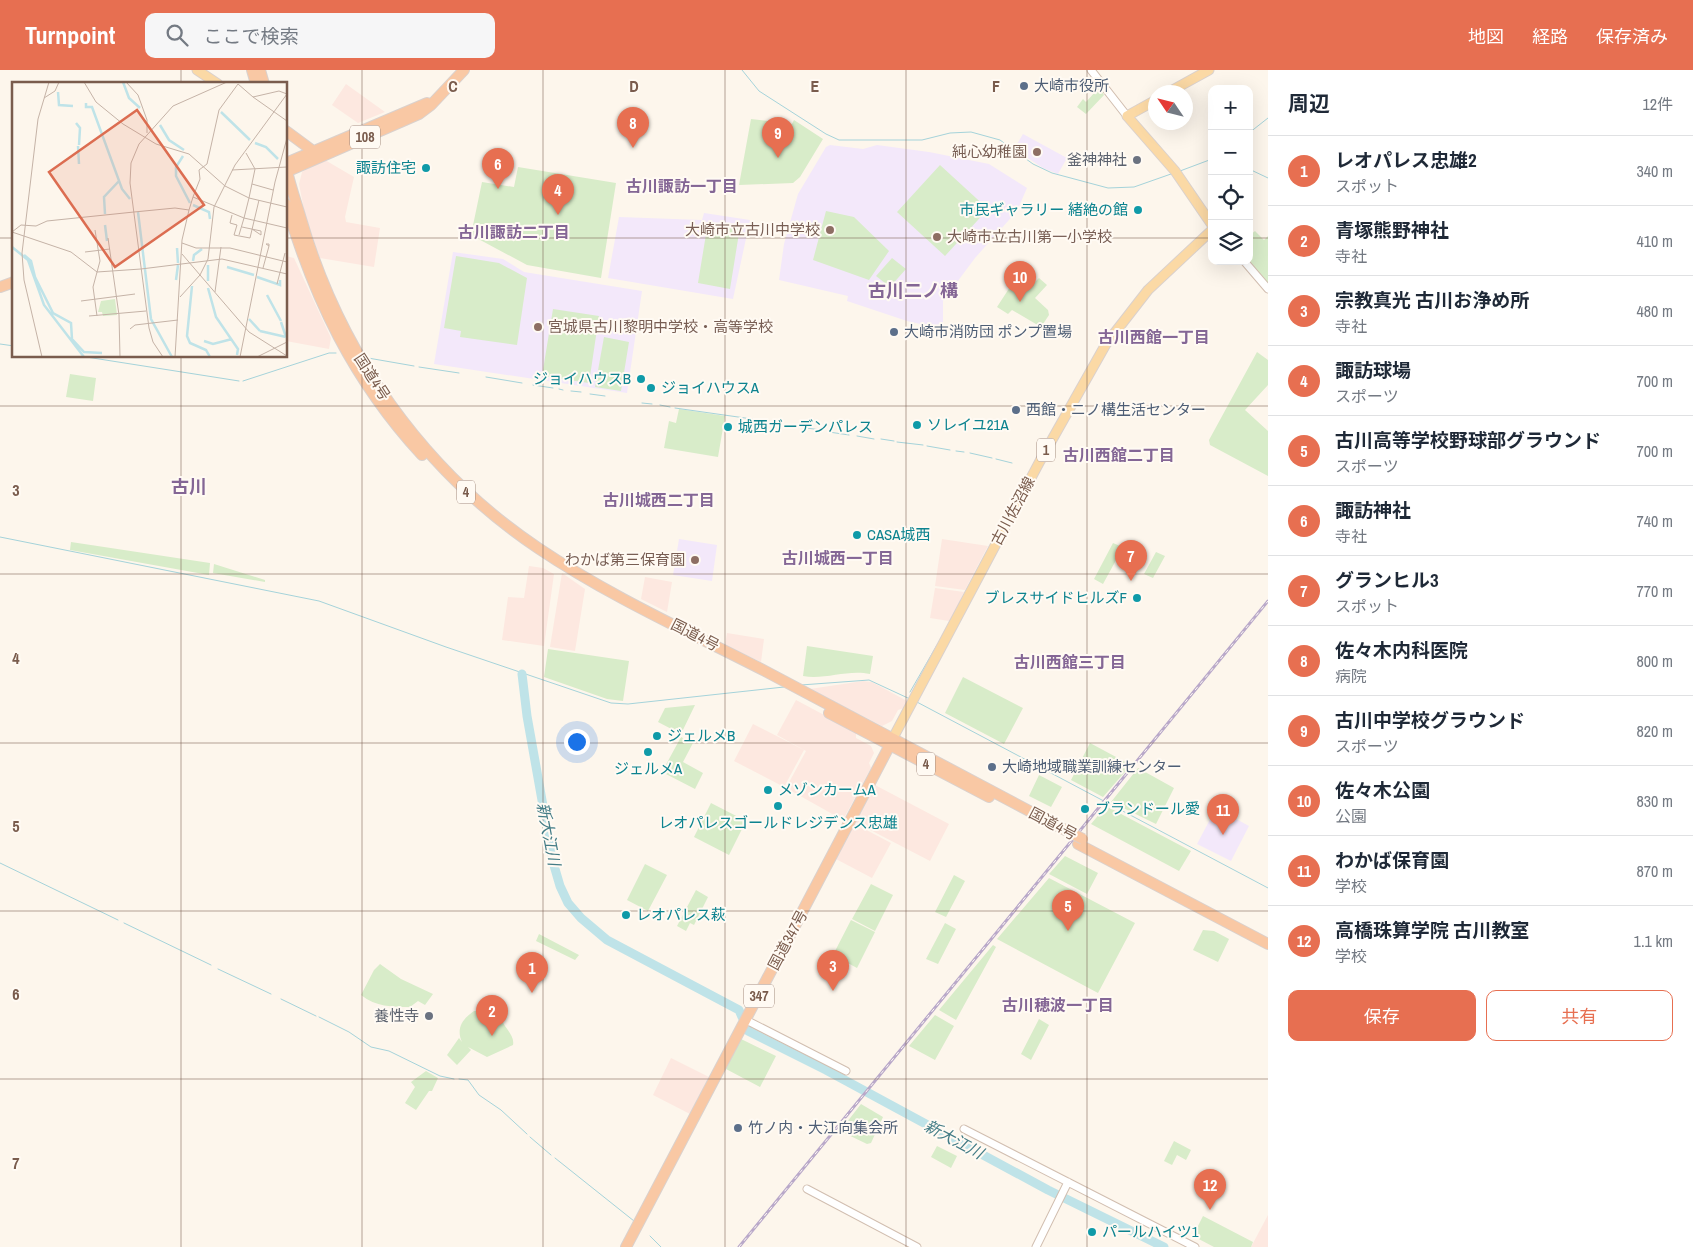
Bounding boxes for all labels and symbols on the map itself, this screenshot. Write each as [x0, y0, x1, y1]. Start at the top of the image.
text: C [448, 75, 458, 97]
text: D [629, 75, 639, 97]
text: E [811, 75, 820, 97]
text: F [992, 75, 1000, 97]
place label: 大崎市役所 [1034, 75, 1109, 96]
marker: 大崎市役所 [1018, 80, 1030, 92]
inset map [12, 82, 288, 358]
north arrow [1148, 85, 1193, 130]
pin: 8 [617, 107, 649, 148]
pin: 9 [762, 117, 794, 158]
road number: 108 [350, 126, 380, 148]
place label: 純心幼稚園 [952, 141, 1027, 162]
marker: 純心幼稚園 [1031, 146, 1043, 158]
pin: 6 [482, 148, 514, 189]
place label: 釜神神社 [1067, 149, 1127, 170]
marker: 釜神神社 [1131, 154, 1143, 166]
place label: 諏訪住宅 [356, 157, 416, 178]
marker: 諏訪住宅 [420, 162, 432, 174]
pin: 4 [542, 174, 574, 215]
district label: 古川諏訪一丁目 [626, 175, 738, 197]
place label: 市民ギャラリー 緒絶の館 [960, 199, 1128, 220]
marker: 市民ギャラリー 緒絶の館 [1132, 204, 1144, 216]
place label: 大崎市立古川中学校 [685, 219, 820, 240]
district label: 古川諏訪二丁目 [458, 221, 570, 243]
marker: 大崎市立古川中学校 [824, 224, 836, 236]
place label: 大崎市立古川第一小学校 [947, 226, 1112, 247]
marker: 大崎市立古川第一小学校 [931, 231, 943, 243]
pin: 10 [1004, 261, 1036, 302]
district label: 古川二ノ構 [868, 278, 958, 303]
place label: 宮城県古川黎明中学校・高等学校 [548, 316, 773, 337]
marker: 宮城県古川黎明中学校・高等学校 [532, 321, 544, 333]
place label: 大崎市消防団 ポンプ置場 [904, 321, 1072, 342]
marker: 大崎市消防団 ポンプ置場 [888, 326, 900, 338]
district label: 古川西館一丁目 [1098, 326, 1210, 348]
street label: 国道4号 [349, 349, 395, 404]
place label: ジョイハウスB [533, 368, 631, 389]
marker: ジョイハウスB [635, 373, 647, 385]
place label: ジョイハウスA [661, 377, 760, 398]
marker: ジョイハウスA [645, 382, 657, 394]
place label: 西館・ニノ構生活センター [1026, 399, 1206, 420]
marker: 西館・ニノ構生活センター [1010, 404, 1022, 416]
place label: ソレイユ21A [927, 414, 1009, 435]
place label: 城西ガーデンパレス [738, 416, 873, 437]
marker: ソレイユ21A [911, 419, 923, 431]
marker: 城西ガーデンパレス [722, 421, 734, 433]
road number: 1 [1037, 438, 1055, 462]
district label: 古川西館二丁目 [1063, 444, 1175, 466]
street label: 古川佐沼線 [986, 473, 1039, 549]
district label: 古川 [171, 474, 207, 499]
text: 3 [12, 479, 20, 501]
road number: 4 [457, 481, 475, 504]
district label: 古川城西二丁目 [603, 489, 715, 511]
place label: CASA城西 [867, 524, 931, 545]
marker: CASA城西 [851, 529, 863, 541]
pin: 7 [1115, 540, 1147, 581]
district label: 古川城西一丁目 [782, 547, 894, 569]
place label: わかば第三保育園 [565, 549, 685, 570]
marker: わかば第三保育園 [689, 554, 701, 566]
place label: ブレスサイドヒルズF [984, 587, 1127, 608]
marker: ブレスサイドヒルズF [1131, 592, 1143, 604]
street label: 国道4号 [667, 613, 723, 656]
text: 4 [12, 647, 20, 669]
district label: 古川西館三丁目 [1014, 651, 1126, 673]
place label: ジェルメB [667, 725, 735, 746]
your location [564, 729, 590, 755]
marker: ジェルメB [651, 730, 663, 742]
marker: ジェルメA [642, 746, 654, 758]
road number: 4 [917, 752, 935, 776]
place label: 大崎地域職業訓練センター [1002, 756, 1182, 777]
place label: ジェルメA [614, 758, 683, 779]
marker: 大崎地域職業訓練センター [986, 761, 998, 773]
place label: メゾンカームA [778, 779, 877, 800]
marker: メゾンカームA [762, 784, 774, 796]
pin: 11 [1207, 794, 1239, 835]
place label: ブランドール愛 [1095, 798, 1200, 819]
water label: 新大江川 [532, 800, 566, 869]
marker: レオパレスゴールドレジデンス忠雄 [772, 800, 784, 812]
street label: 国道4号 [1025, 802, 1081, 845]
marker: ブランドール愛 [1079, 803, 1091, 815]
place label: レオパレスゴールドレジデンス忠雄 [658, 812, 898, 833]
text: 5 [12, 815, 20, 837]
pin: 5 [1052, 890, 1084, 931]
place label: レオパレス萩 [636, 904, 726, 925]
street label: 国道347号 [763, 906, 812, 974]
marker: レオパレス萩 [620, 909, 632, 921]
pin: 3 [817, 950, 849, 991]
pin: 1 [516, 952, 548, 993]
text: 6 [12, 983, 20, 1005]
road number: 347 [744, 984, 774, 1008]
district label: 古川穂波一丁目 [1002, 994, 1114, 1016]
pin: 2 [476, 995, 508, 1036]
place label: 養性寺 [374, 1005, 419, 1026]
marker: 養性寺 [423, 1010, 435, 1022]
water label: 新大江川 [921, 1114, 989, 1165]
place label: 竹ノ内・大江向集会所 [748, 1117, 898, 1138]
marker: 竹ノ内・大江向集会所 [732, 1122, 744, 1134]
text: 7 [12, 1152, 20, 1174]
pin: 12 [1194, 1169, 1226, 1210]
place label: パールハイツ1 [1102, 1221, 1199, 1242]
marker: パールハイツ1 [1086, 1226, 1098, 1238]

